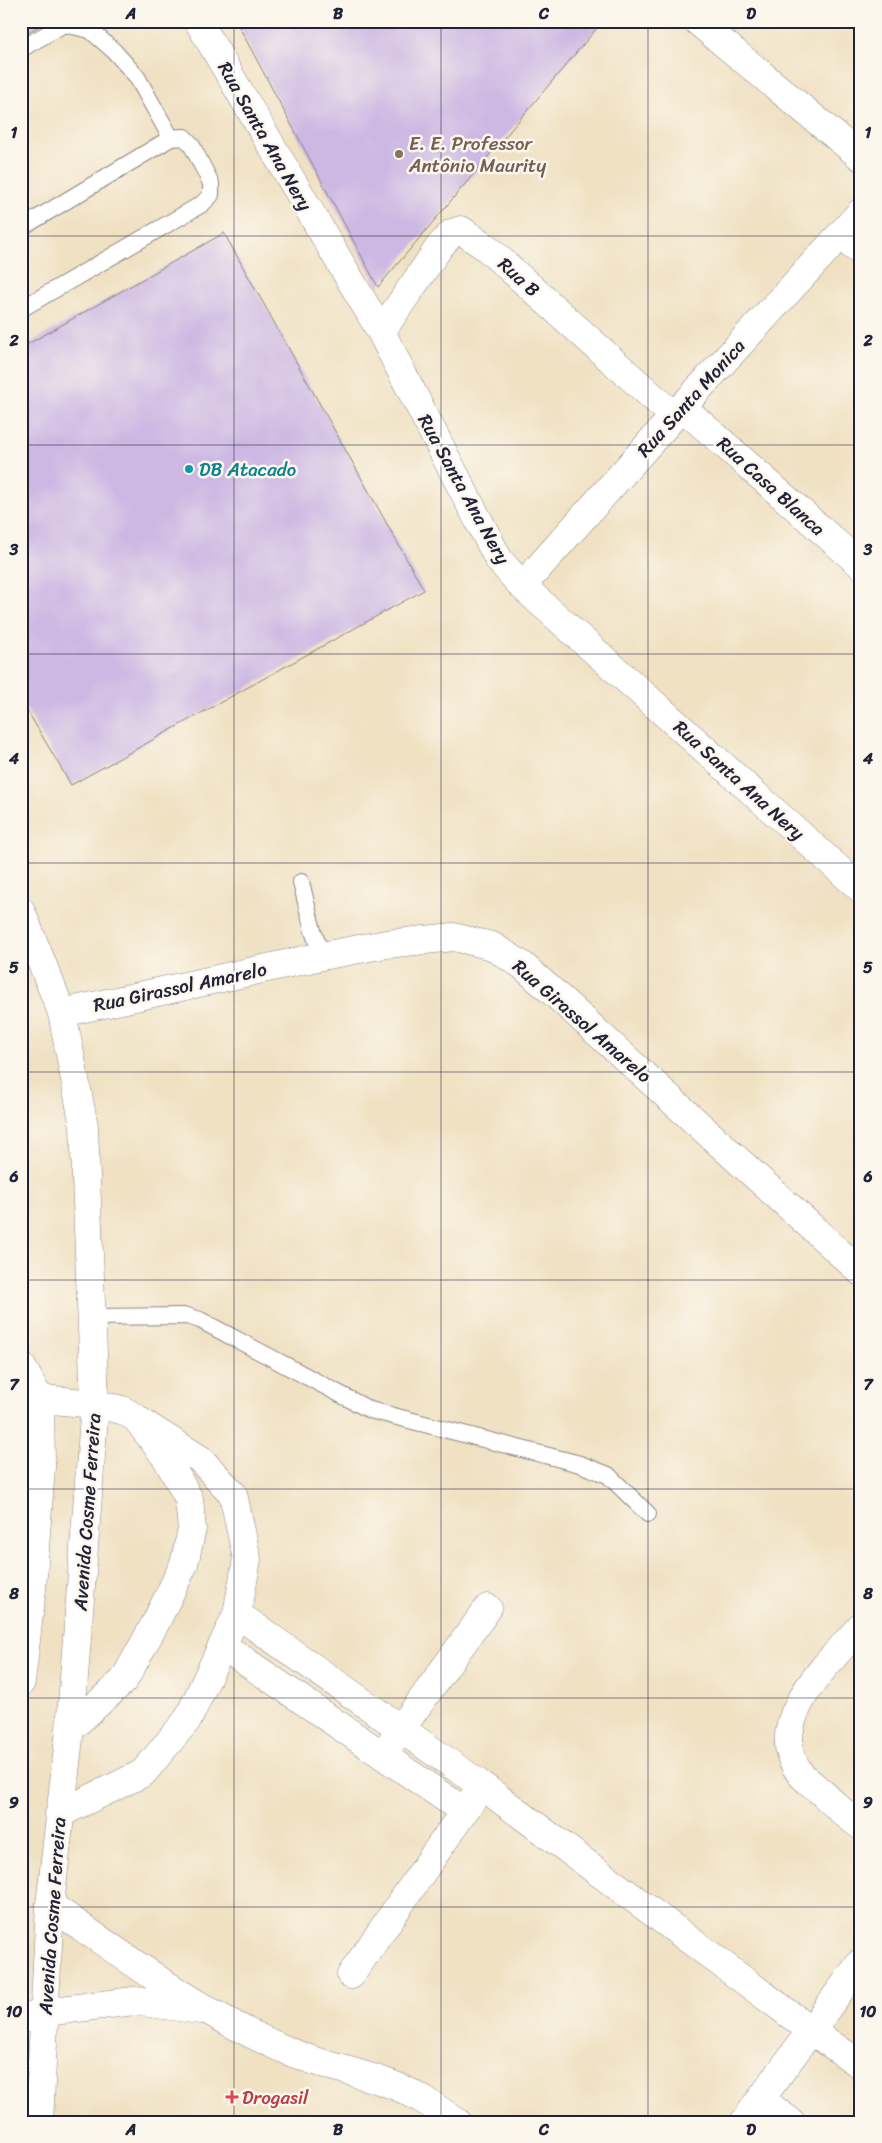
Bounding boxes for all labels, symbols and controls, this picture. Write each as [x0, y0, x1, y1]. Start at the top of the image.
text: A [125, 0, 136, 28]
text: B [333, 0, 344, 28]
text: C [538, 0, 550, 28]
text: D [746, 0, 756, 28]
street label: Rua Santa Ana Nery [209, 55, 321, 217]
text: 1 [11, 118, 18, 147]
text: 1 [865, 118, 872, 147]
place label: E. E. Professor Antônio Maurity [408, 127, 546, 182]
marker: E. E. Professor Antônio Maurity [393, 148, 405, 160]
street label: Rua B [490, 249, 548, 305]
text: 2 [8, 326, 19, 355]
text: 2 [862, 326, 873, 355]
street label: Rua Santa Monica [628, 331, 754, 465]
street label: Rua Santa Ana Nery [409, 408, 519, 571]
street label: Rua Casa Blanca [709, 428, 833, 544]
place label: DB Atacado [199, 453, 296, 486]
marker: DB Atacado [183, 463, 195, 475]
text: 3 [9, 535, 19, 564]
text: 3 [863, 535, 873, 564]
street label: Rua Santa Ana Nery [666, 712, 813, 849]
text: 4 [8, 744, 19, 773]
text: 4 [862, 744, 873, 773]
street label: Rua Girassol Amarelo [505, 951, 660, 1092]
street label: Rua Girassol Amarelo [90, 952, 270, 1021]
text: 5 [9, 953, 19, 982]
text: 5 [863, 953, 873, 982]
text: 6 [8, 1162, 19, 1191]
text: 6 [862, 1162, 873, 1191]
text: 7 [9, 1370, 20, 1399]
text: 7 [863, 1370, 874, 1399]
street label: Avenida Cosme Ferreira [64, 1412, 110, 1613]
text: 8 [8, 1579, 19, 1608]
text: 8 [862, 1579, 873, 1608]
text: 9 [9, 1788, 19, 1817]
text: 9 [863, 1788, 873, 1817]
street label: Avenida Cosme Ferreira [29, 1816, 75, 2017]
text: 10 [6, 1997, 22, 2026]
text: 10 [860, 1997, 876, 2026]
place label: Drogasil [242, 2081, 309, 2114]
marker: Drogasil [226, 2091, 238, 2103]
text: A [125, 2115, 136, 2143]
text: B [333, 2115, 344, 2143]
text: C [538, 2115, 550, 2143]
text: D [746, 2115, 756, 2143]

